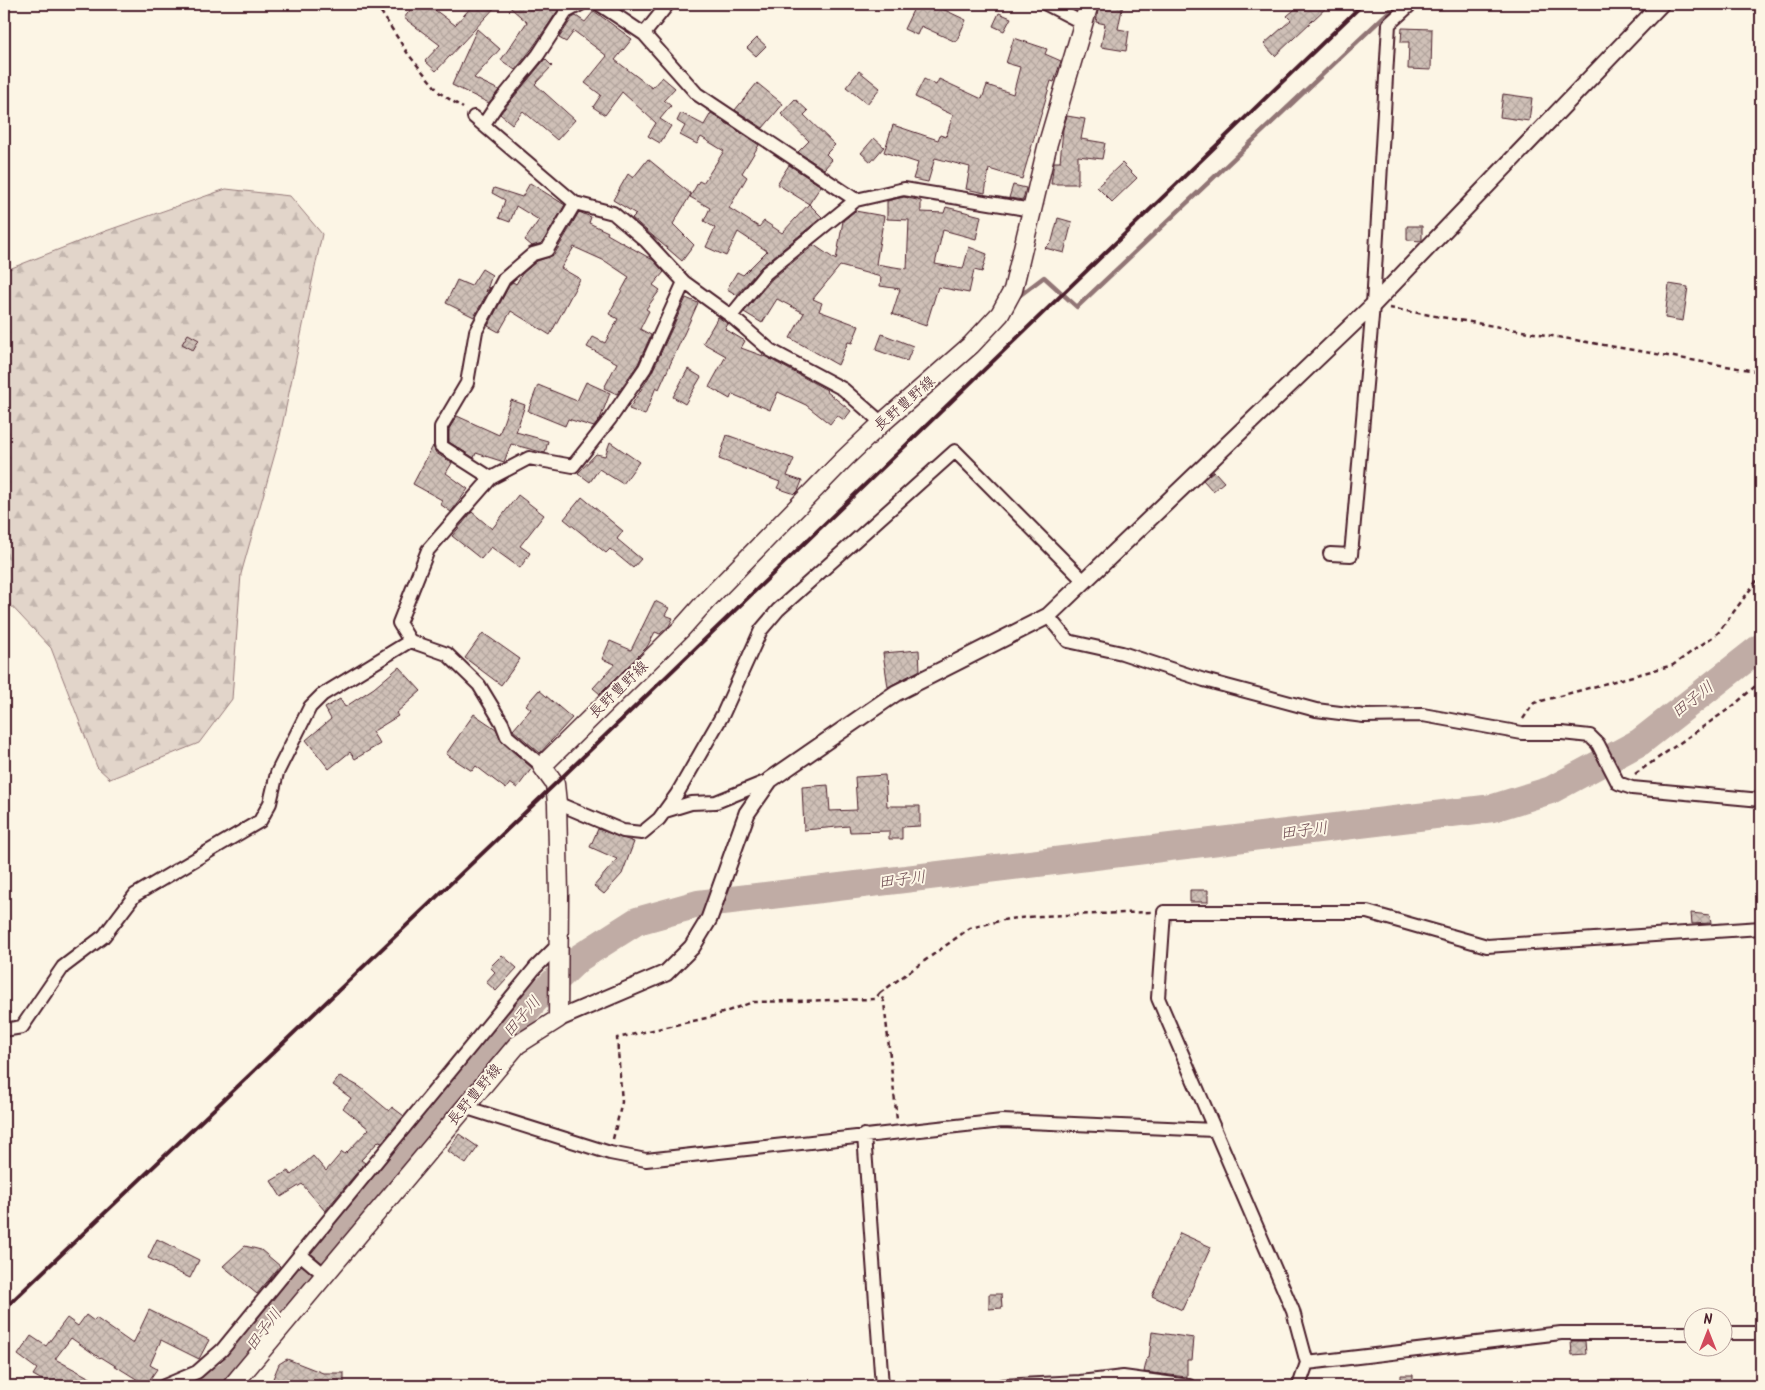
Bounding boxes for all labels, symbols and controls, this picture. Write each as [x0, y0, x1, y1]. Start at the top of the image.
street label: 長野豊野線 [869, 370, 941, 438]
street label: 長野豊野線 [584, 655, 654, 725]
water label: 田子川 [1666, 675, 1720, 725]
water label: 田子川 [1279, 816, 1329, 846]
water label: 田子川 [877, 865, 927, 895]
water label: 田子川 [497, 991, 547, 1043]
street label: 長野豊野線 [442, 1059, 508, 1131]
water label: 田子川 [240, 1303, 288, 1357]
north arrow [1682, 1308, 1732, 1358]
text: N [1704, 1309, 1713, 1331]

